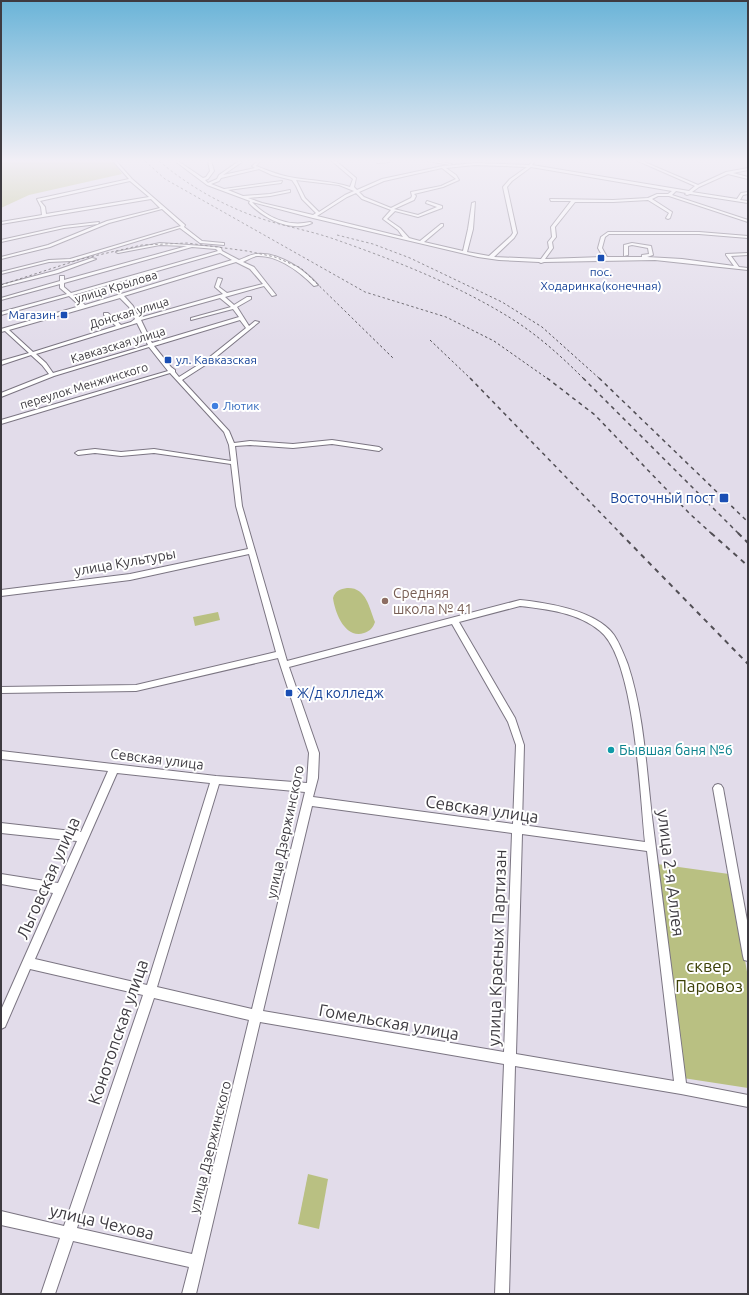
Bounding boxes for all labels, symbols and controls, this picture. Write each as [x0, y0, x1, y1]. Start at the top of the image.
marker: пос. Ходаринка(конечная) [596, 253, 606, 263]
place label: пос. Ходаринка(конечная) [541, 265, 662, 293]
street label: улица Крылова [73, 268, 159, 305]
street label: Донская улица [88, 294, 170, 331]
place label: Магазин [9, 308, 56, 321]
marker: Магазин [59, 310, 69, 320]
street label: Кавказская улица [69, 324, 167, 365]
place label: ул. Кавказская [176, 353, 257, 366]
marker: ул. Кавказская [163, 355, 173, 365]
street label: переулок Менжинского [18, 360, 149, 411]
place label: Лютик [223, 399, 259, 412]
marker: Лютик [210, 401, 220, 411]
place label: Восточный пост [610, 490, 715, 506]
marker: Восточный пост [718, 492, 730, 504]
street label: улица Культуры [73, 545, 177, 579]
place label: Средняя школа № 41 [393, 585, 472, 617]
marker: Средняя школа № 41 [380, 596, 390, 606]
place label: Ж/д колледж [297, 685, 385, 701]
marker: Ж/д колледж [284, 688, 294, 698]
place label: Бывшая баня №6 [619, 742, 733, 758]
street label: Севская улица [109, 745, 205, 773]
marker: Бывшая баня №6 [606, 745, 616, 755]
street label: улица Дзержинского [263, 764, 307, 900]
street label: Севская улица [424, 791, 540, 826]
street label: улица 2-я Аллея [654, 808, 689, 938]
street label: Льговская улица [12, 814, 83, 942]
street label: улица Красных Партизан [484, 849, 509, 1047]
park label: сквер Паровоз [675, 956, 743, 995]
street label: Конотопская улица [84, 957, 151, 1107]
street label: Гомельская улица [317, 1000, 461, 1043]
street label: улица Дзержинского [186, 1079, 234, 1215]
street label: улица Чехова [48, 1200, 156, 1243]

